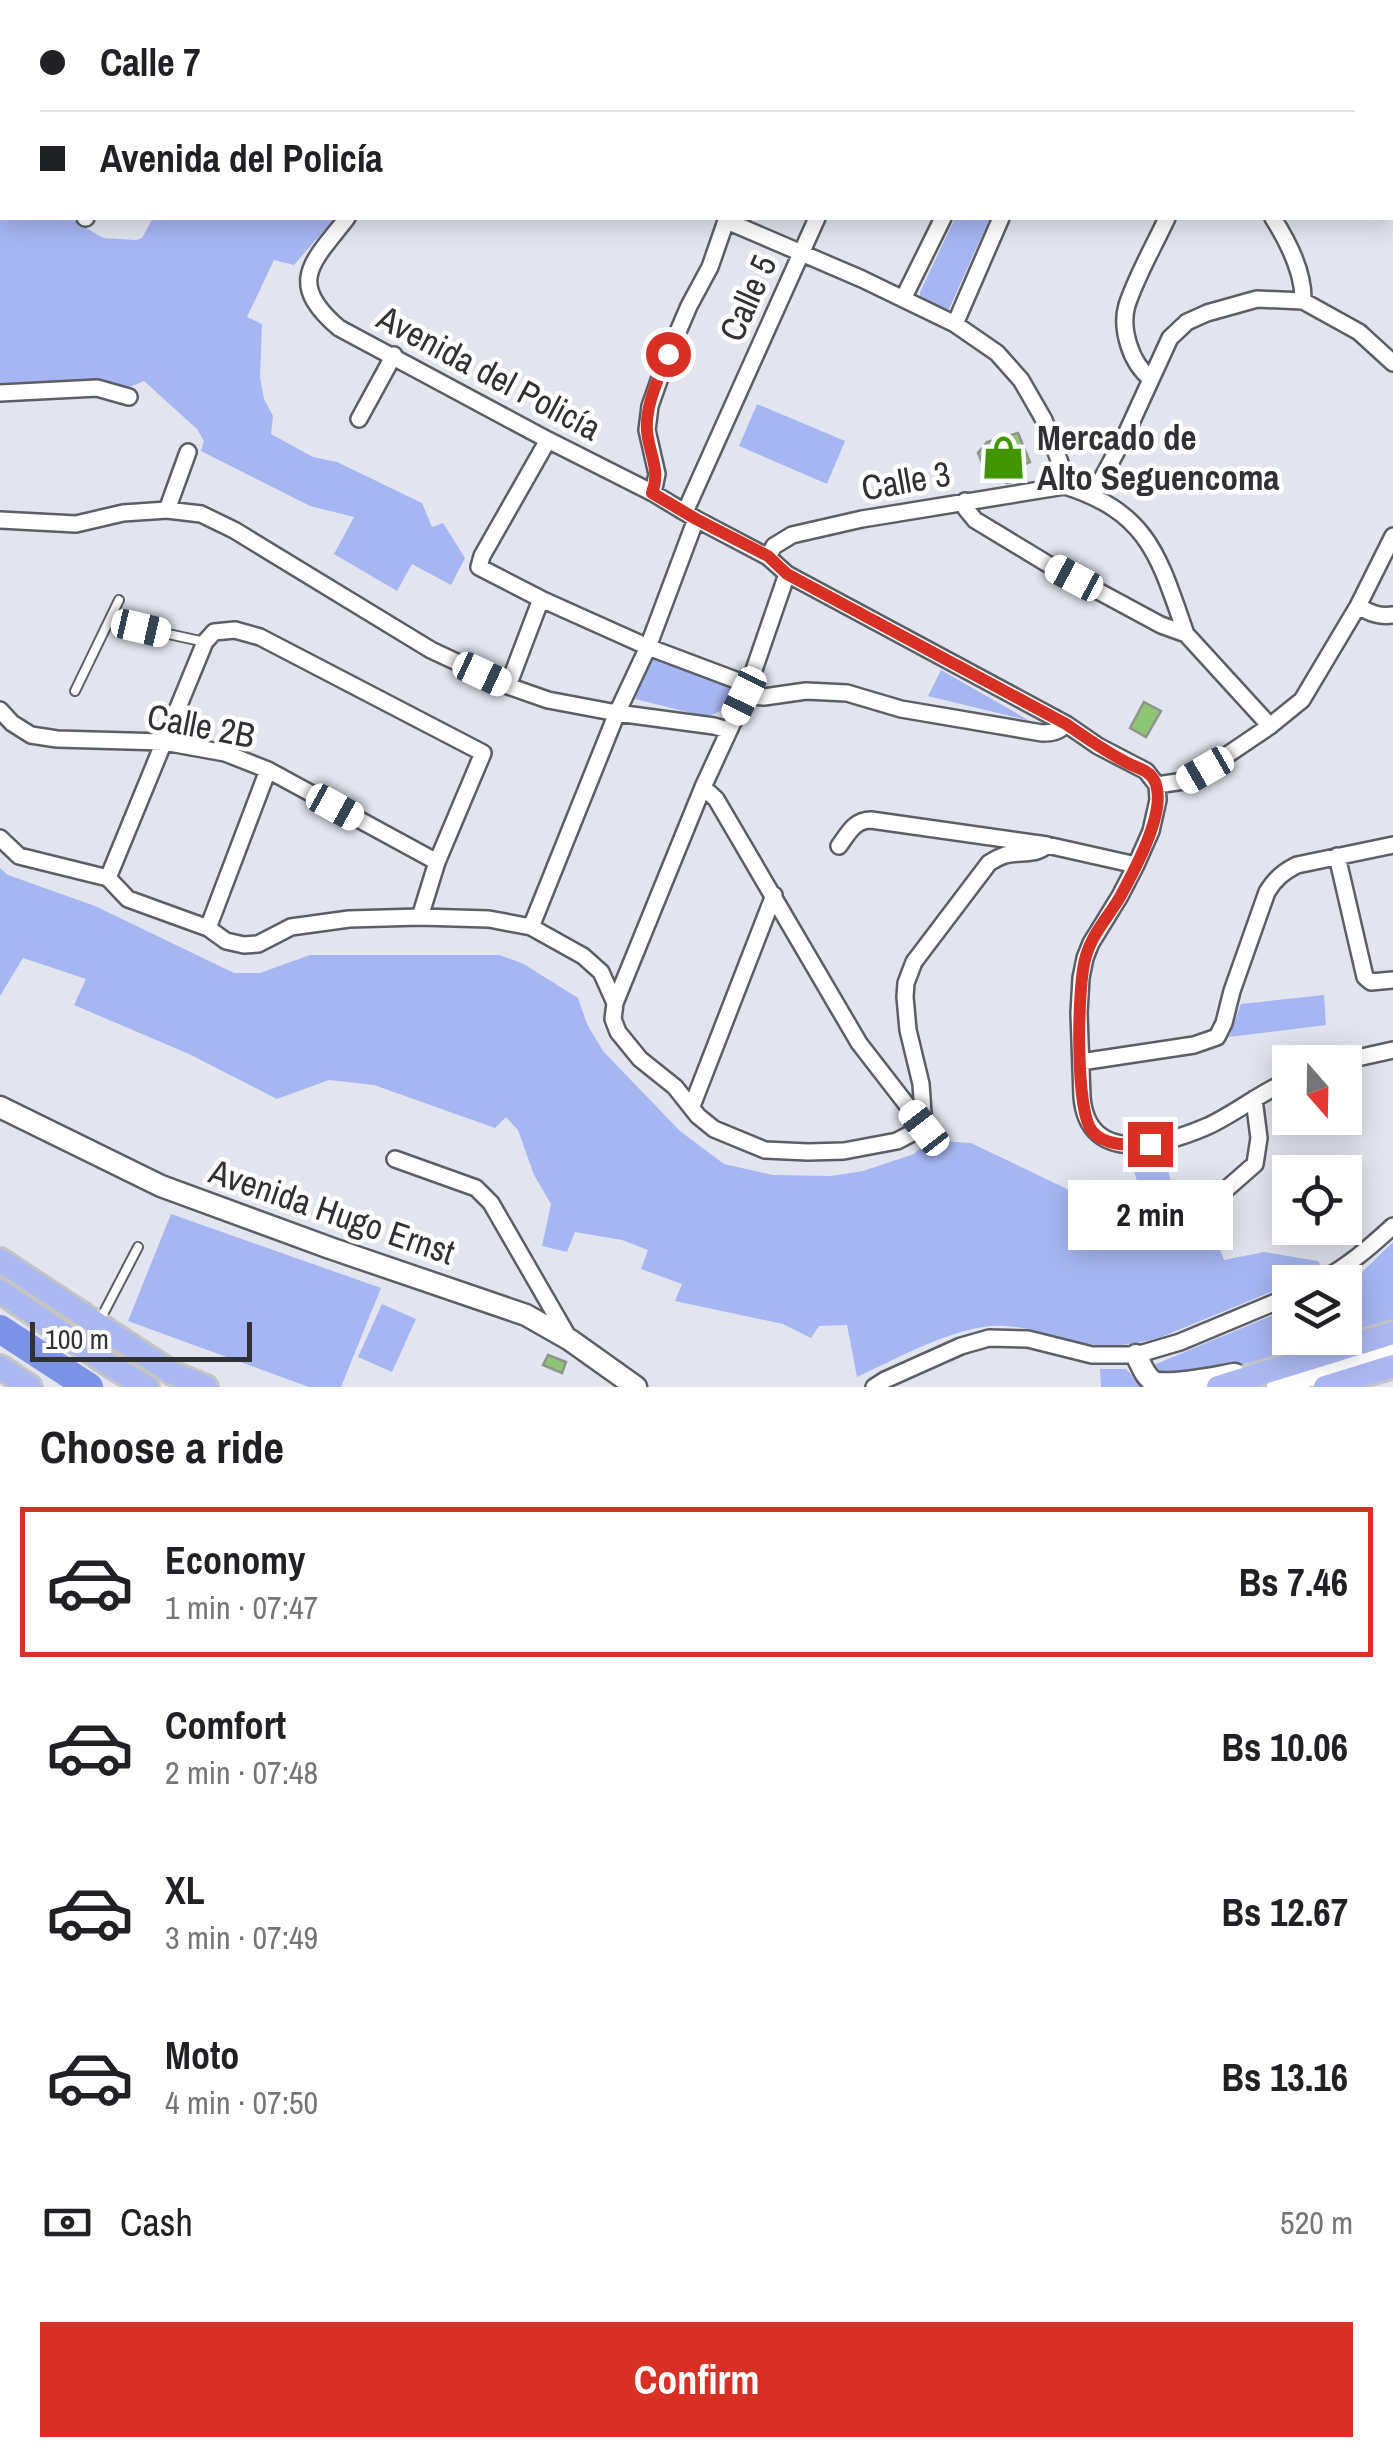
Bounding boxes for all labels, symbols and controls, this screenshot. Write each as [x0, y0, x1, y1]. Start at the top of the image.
text: Calle 7 [100, 37, 200, 88]
text: Avenida del Policía [100, 133, 383, 184]
street label: Calle 5 [708, 247, 787, 348]
street label: Avenida del Policía [368, 293, 609, 451]
route start [646, 332, 691, 377]
place label: Mercado de Alto Seguencoma [1037, 414, 1279, 501]
shop icon: Mercado de Alto Seguencoma [980, 434, 1028, 482]
street label: Calle 3 [858, 450, 954, 511]
car [1040, 551, 1108, 605]
car [108, 607, 174, 649]
car [448, 648, 516, 700]
car [717, 662, 771, 730]
street label: Calle 2B [143, 692, 259, 759]
car [1172, 742, 1238, 798]
car [301, 779, 369, 835]
north arrow [1272, 1045, 1362, 1135]
map controls [1272, 1045, 1362, 1355]
car [894, 1095, 954, 1161]
route end [1128, 1122, 1173, 1167]
street label: Avenida Hugo Ernst [202, 1147, 461, 1275]
button: locate [1272, 1155, 1362, 1245]
callout: 2 min [1068, 1179, 1232, 1249]
text: 2 min [1116, 1193, 1185, 1236]
button: layers [1272, 1265, 1362, 1355]
scale bar [30, 1317, 252, 1362]
text: 100 m [45, 1320, 109, 1358]
text: Choose a ride [40, 1416, 284, 1477]
text: Economy [165, 1535, 305, 1586]
icon: car [45, 1537, 135, 1627]
text: Bs 7.46 [1239, 1557, 1348, 1608]
text: 1 min · 07:47 [165, 1586, 318, 1629]
text: Comfort [165, 1700, 286, 1751]
icon: car [45, 1702, 135, 1792]
text: Bs 10.06 [1222, 1722, 1348, 1773]
text: 2 min · 07:48 [165, 1751, 318, 1794]
text: XL [165, 1865, 205, 1916]
icon: car [45, 1867, 135, 1957]
text: Bs 12.67 [1222, 1887, 1348, 1938]
text: 3 min · 07:49 [165, 1916, 318, 1959]
text: Moto [165, 2030, 239, 2081]
icon: car [45, 2032, 135, 2122]
text: Bs 13.16 [1222, 2052, 1348, 2103]
text: 4 min · 07:50 [165, 2081, 318, 2124]
icon: cash [40, 2195, 95, 2250]
text: Cash [120, 2197, 193, 2248]
text: 520 m [1280, 2201, 1353, 2244]
button: Confirm [40, 2322, 1353, 2437]

